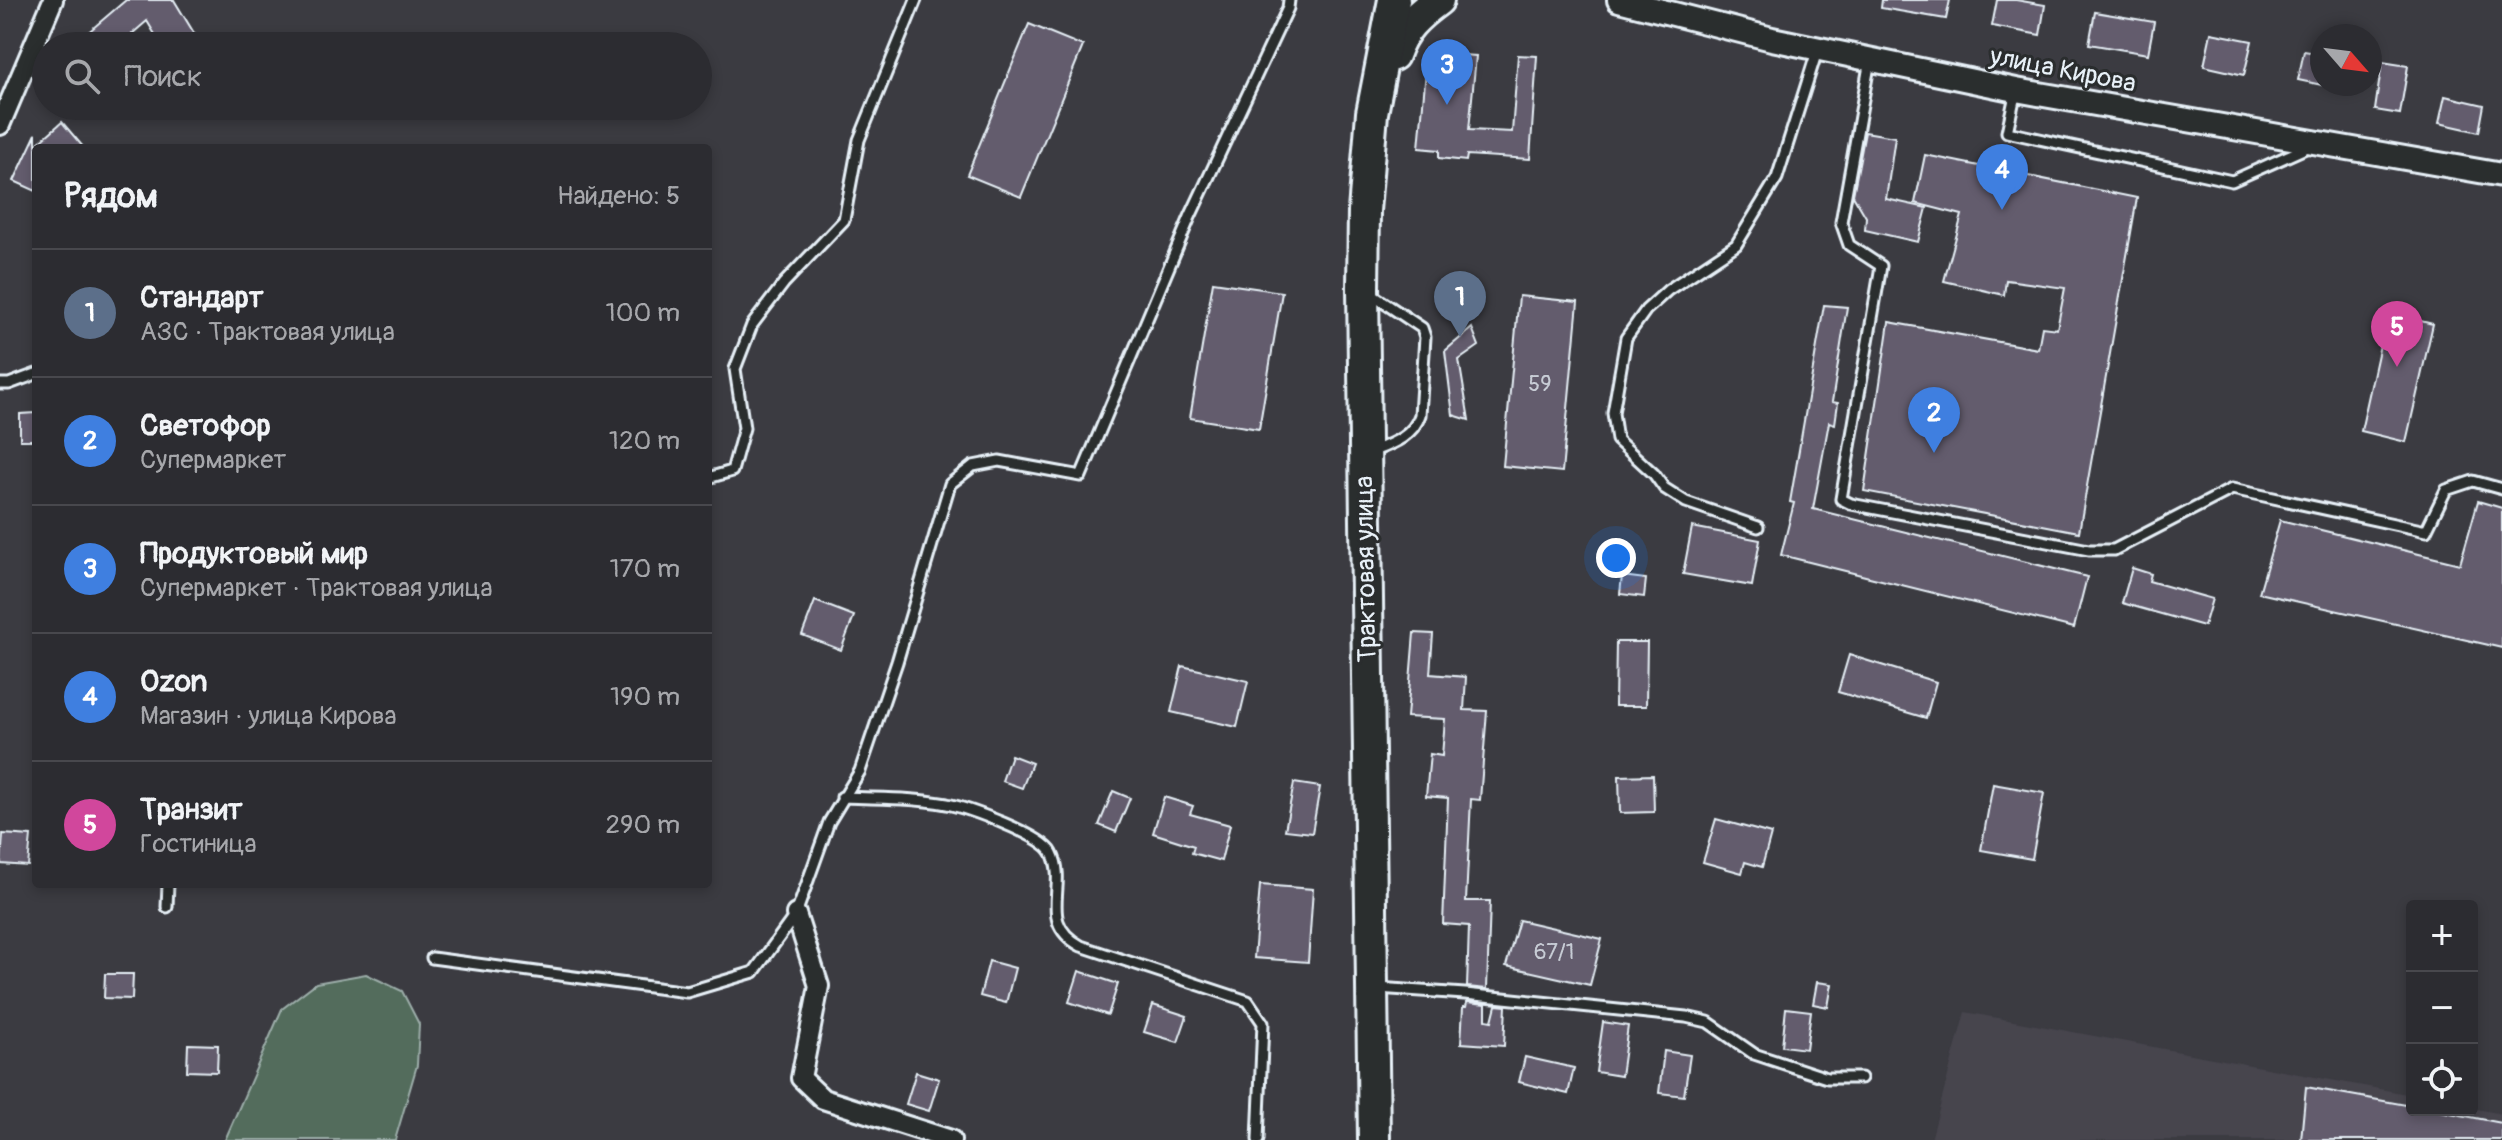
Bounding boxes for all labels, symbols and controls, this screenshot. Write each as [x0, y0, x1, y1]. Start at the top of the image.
north arrow [2310, 24, 2382, 96]
search box [32, 32, 712, 120]
pin: 3 [1421, 39, 1473, 105]
street label: улица Кирова [1986, 40, 2139, 100]
icon: search [60, 54, 104, 98]
text: Поиск [124, 58, 202, 95]
pin: 4 [1976, 144, 2028, 210]
text: Рядом [64, 175, 158, 218]
text: Найдено: 5 [557, 180, 680, 212]
pin: 1 [1434, 271, 1486, 337]
text: Стандарт [140, 279, 264, 316]
text: 1 [85, 297, 95, 329]
text: 100 m [606, 297, 680, 329]
pin: 5 [2371, 301, 2423, 367]
text: АЗС · Трактовая улица [140, 316, 395, 348]
house number: 59 [1528, 370, 1552, 398]
pin: 2 [1908, 387, 1960, 453]
text: Светофор [140, 407, 271, 444]
text: 2 [83, 425, 97, 457]
text: 120 m [609, 425, 680, 457]
text: Супермаркет [140, 444, 286, 476]
street label: Трактовая улица [1348, 475, 1384, 663]
text: Продуктовый мир [140, 535, 368, 572]
your location [1596, 538, 1636, 578]
text: 3 [83, 553, 97, 585]
text: 170 m [610, 553, 680, 585]
text: Супермаркет · Трактовая улица [140, 572, 493, 604]
text: Ozon [140, 663, 207, 700]
text: 4 [82, 681, 98, 713]
text: 190 m [610, 681, 680, 713]
text: Магазин · улица Кирова [140, 700, 397, 732]
text: Транзит [140, 791, 243, 828]
text: 5 [83, 809, 97, 841]
text: 290 m [606, 809, 680, 841]
text: Гостиница [140, 828, 257, 860]
map controls [2406, 900, 2478, 1116]
button: + [2406, 900, 2478, 972]
house number: 67/1 [1534, 938, 1574, 966]
button: − [2406, 972, 2478, 1044]
button: locate [2406, 1044, 2478, 1116]

